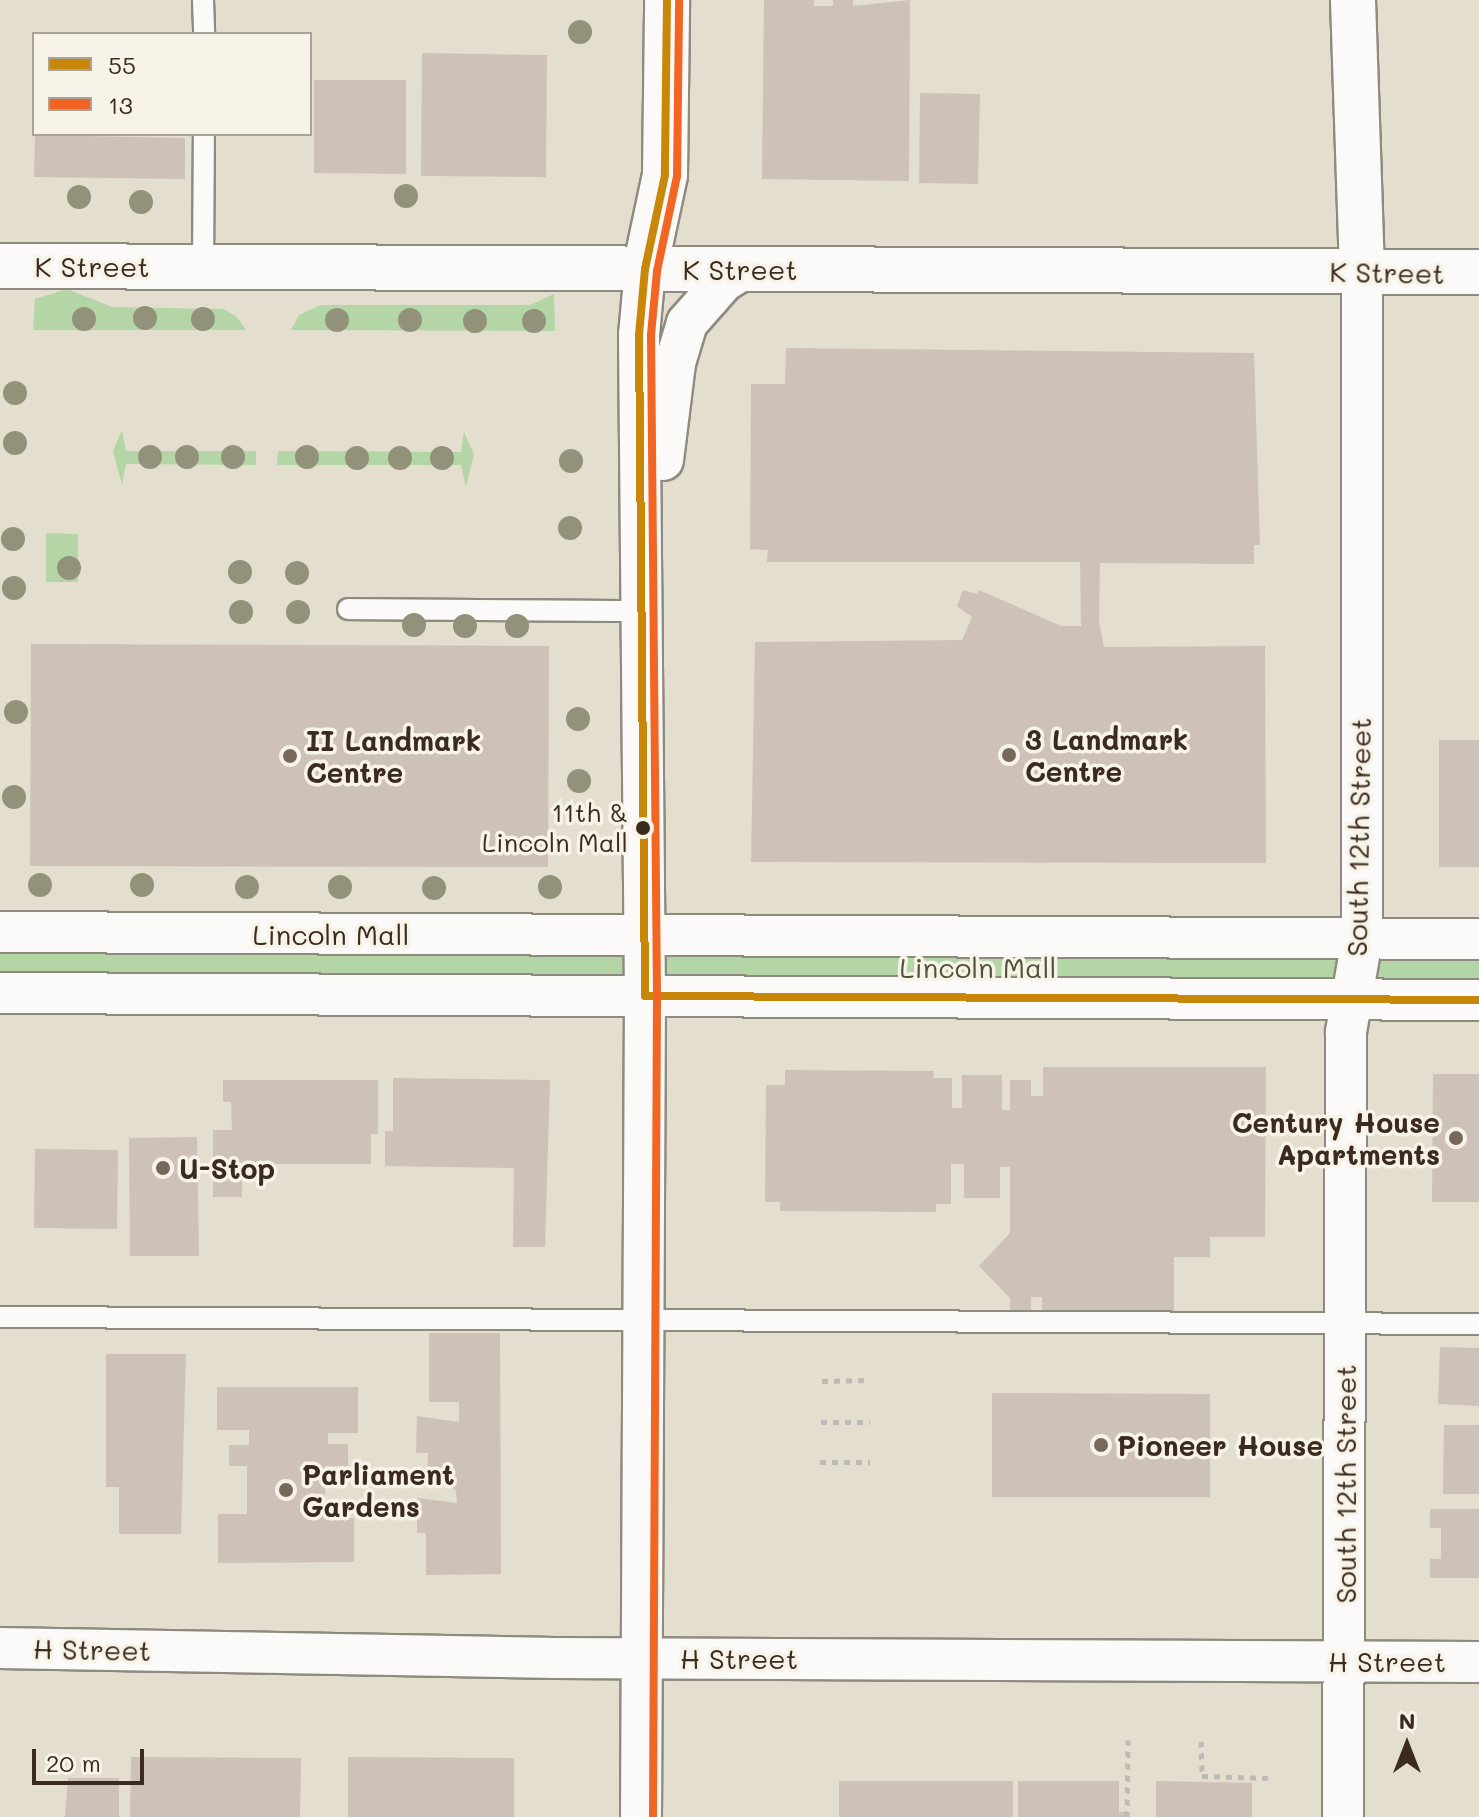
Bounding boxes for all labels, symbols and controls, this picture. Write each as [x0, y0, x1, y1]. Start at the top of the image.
legend [32, 32, 312, 136]
text: 55 [108, 49, 136, 80]
text: 13 [108, 89, 133, 120]
street label: K Street [34, 249, 150, 283]
street label: K Street [682, 252, 798, 286]
street label: K Street [1329, 254, 1445, 290]
street label: South 12th Street [1339, 717, 1377, 957]
place label: 3 Landmark Centre [1025, 722, 1188, 788]
place label: II Landmark Centre [306, 723, 481, 789]
marker: 3 Landmark Centre [1000, 746, 1018, 764]
marker: II Landmark Centre [281, 747, 299, 765]
place label: 11th & Lincoln Mall [482, 797, 628, 858]
marker: 11th & Lincoln Mall [635, 820, 651, 836]
street label: Lincoln Mall [252, 917, 410, 951]
park label: Lincoln Mall [899, 950, 1057, 984]
place label: Century House Apartments [1232, 1105, 1440, 1171]
marker: Century House Apartments [1447, 1129, 1465, 1147]
place label: U-Stop [179, 1151, 275, 1185]
marker: U-Stop [154, 1159, 172, 1177]
street label: South 12th Street [1328, 1364, 1362, 1604]
place label: Pioneer House [1117, 1428, 1323, 1462]
marker: Pioneer House [1092, 1436, 1110, 1454]
place label: Parliament Gardens [302, 1457, 455, 1523]
marker: Parliament Gardens [277, 1481, 295, 1499]
street label: H Street [33, 1631, 151, 1667]
street label: H Street [680, 1641, 798, 1675]
street label: H Street [1328, 1644, 1446, 1678]
north arrow [1367, 1705, 1447, 1785]
text: N [1399, 1706, 1415, 1735]
scale bar [36, 1733, 148, 1783]
text: 20 m [46, 1747, 101, 1778]

